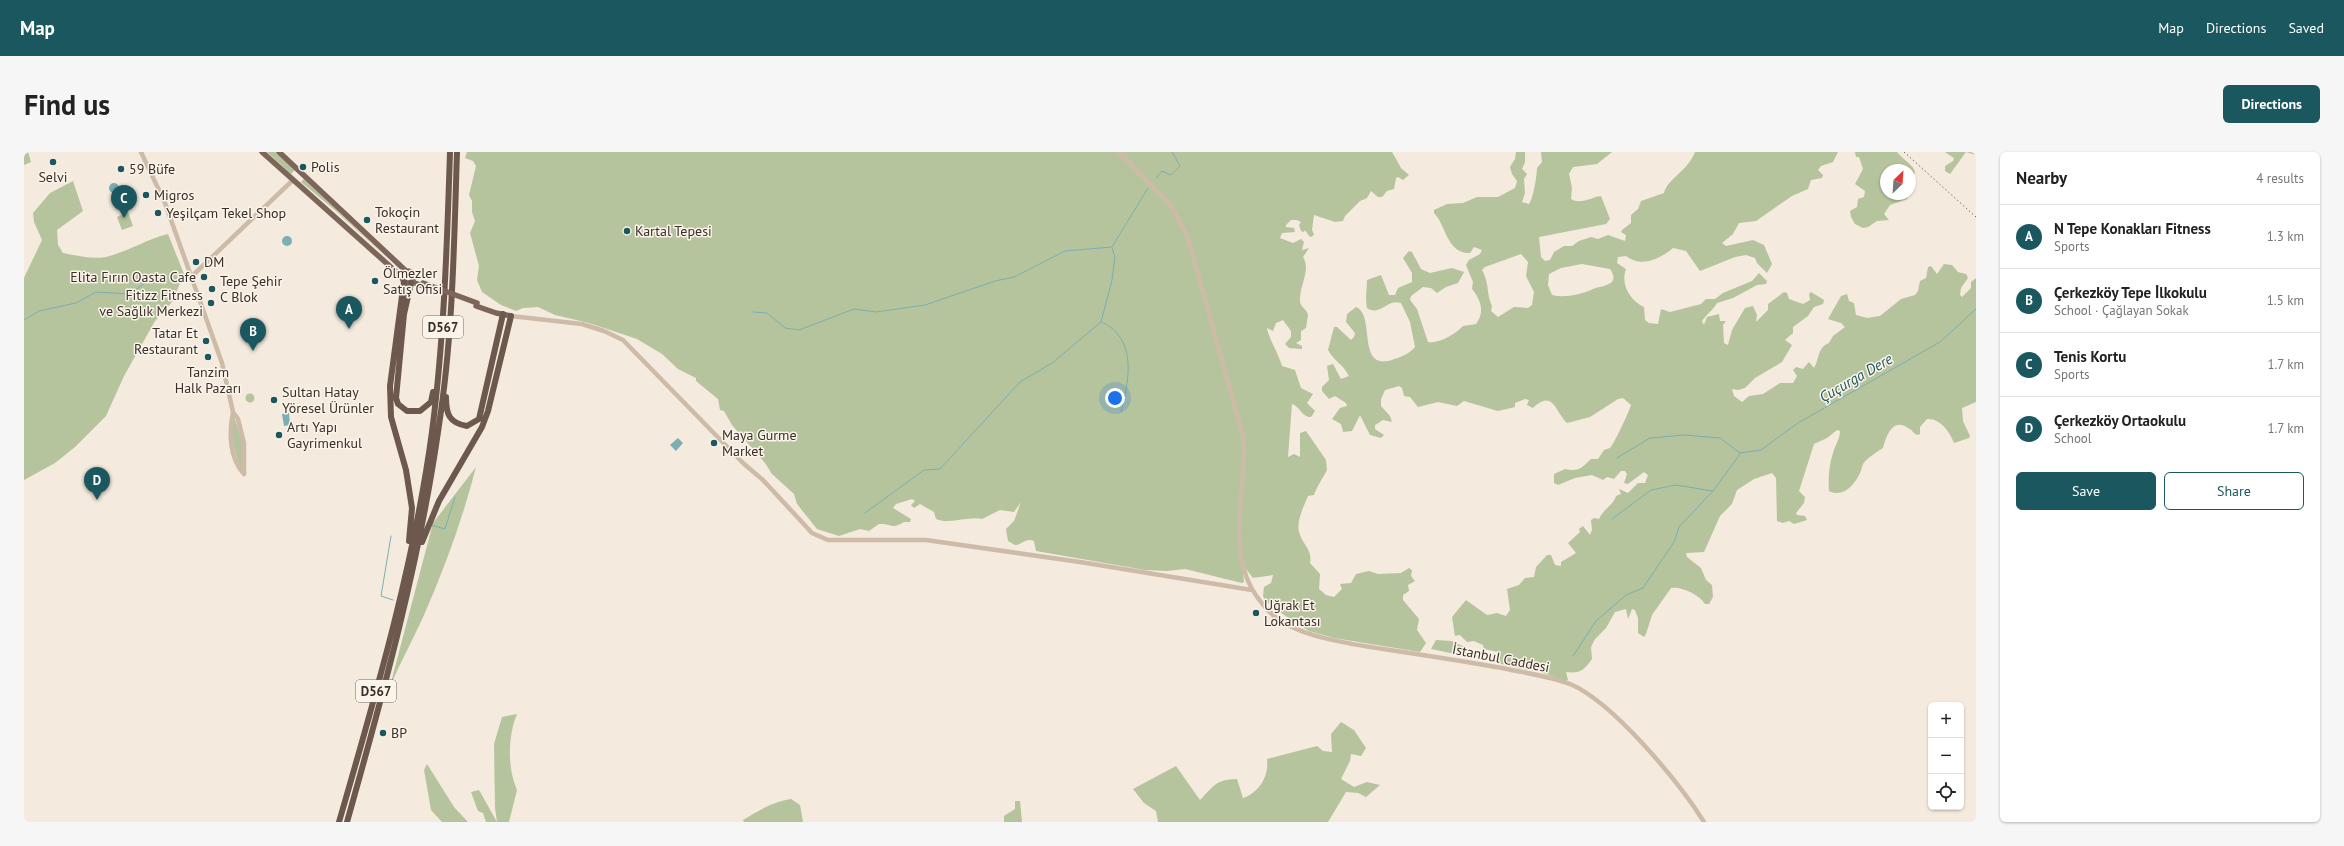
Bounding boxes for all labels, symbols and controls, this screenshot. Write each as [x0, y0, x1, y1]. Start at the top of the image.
text: Map [20, 16, 55, 40]
text: Map [2158, 19, 2184, 37]
text: Directions [2206, 19, 2266, 37]
text: Saved [2288, 19, 2324, 37]
button: Directions [2223, 85, 2320, 123]
text: Find us [24, 86, 110, 123]
marker: Selvi [48, 157, 58, 167]
place label: Polis [311, 158, 340, 176]
place label: 59 Büfe [129, 160, 175, 178]
marker: Polis [298, 162, 308, 172]
marker: 59 Büfe [116, 164, 126, 174]
north arrow [1880, 164, 1916, 200]
text: Nearby [2016, 167, 2067, 189]
place label: Selvi [38, 168, 68, 186]
text: 4 results [2256, 170, 2304, 187]
pin: C [111, 185, 137, 218]
place label: Migros [154, 186, 195, 204]
marker: Migros [141, 190, 151, 200]
place label: Tokoçin Restaurant [375, 203, 439, 237]
place label: Yeşilçam Tekel Shop [166, 204, 286, 222]
marker: Yeşilçam Tekel Shop [153, 208, 163, 218]
marker: Tokoçin Restaurant [362, 215, 372, 225]
text: N Tepe Konakları Fitness [2054, 219, 2211, 238]
place label: Kartal Tepesi [635, 222, 712, 240]
marker: Kartal Tepesi [622, 226, 632, 236]
text: A [2025, 228, 2033, 245]
text: 1.3 km [2267, 228, 2304, 245]
text: Sports [2054, 238, 2090, 255]
place label: DM [204, 253, 224, 271]
marker: DM [191, 257, 201, 267]
place label: Ölmezler Satış Ofisi [383, 264, 442, 298]
place label: Elita Fırın Oasta Cafe [70, 268, 196, 286]
marker: Elita Fırın Oasta Cafe [199, 272, 209, 282]
place label: Tepe Şehir C Blok [220, 272, 282, 306]
marker: Ölmezler Satış Ofisi [370, 276, 380, 286]
text: Çerkezköy Tepe İlkokulu [2054, 283, 2207, 302]
marker: Tepe Şehir C Blok [207, 284, 217, 294]
place label: Fitizz Fitness ve Sağlık Merkezi [99, 286, 203, 320]
text: B [2025, 292, 2033, 309]
text: 1.5 km [2267, 292, 2304, 309]
pin: A [336, 296, 362, 329]
marker: Fitizz Fitness ve Sağlık Merkezi [206, 298, 216, 308]
text: School · Çağlayan Sokak [2054, 302, 2189, 319]
road number: D567 [423, 316, 463, 338]
pin: B [240, 318, 266, 351]
place label: Tatar Et Restaurant [134, 324, 198, 358]
marker: Tatar Et Restaurant [201, 336, 211, 346]
text: Tenis Kortu [2054, 347, 2126, 366]
water label: Çuçurga Dere [1816, 349, 1896, 406]
marker: Tanzim Halk Pazarı [203, 352, 213, 362]
text: C [2025, 356, 2033, 373]
text: 1.7 km [2267, 356, 2304, 373]
place label: Tanzim Halk Pazarı [175, 363, 241, 397]
text: Sports [2054, 366, 2090, 383]
place label: Sultan Hatay Yöresel Ürünler [282, 383, 374, 417]
your location [1105, 388, 1125, 408]
marker: Sultan Hatay Yöresel Ürünler [269, 395, 279, 405]
text: Çerkezköy Ortaokulu [2054, 411, 2186, 430]
place label: Artı Yapı Gayrimenkul [287, 418, 362, 452]
text: D [2025, 420, 2033, 437]
text: 1.7 km [2267, 420, 2304, 437]
place label: Maya Gurme Market [722, 426, 797, 460]
marker: Artı Yapı Gayrimenkul [274, 430, 284, 440]
text: School [2054, 430, 2092, 447]
marker: Maya Gurme Market [709, 438, 719, 448]
pin: D [84, 467, 110, 500]
button: Save [2016, 472, 2156, 510]
button: Share [2164, 472, 2304, 510]
place label: Uğrak Et Lokantası [1264, 596, 1321, 630]
marker: Uğrak Et Lokantası [1251, 608, 1261, 618]
street label: İstanbul Caddesi [1451, 640, 1551, 676]
road number: D567 [356, 680, 396, 702]
map controls [1928, 702, 1964, 810]
button: + [1928, 702, 1964, 738]
place label: BP [391, 724, 407, 742]
marker: BP [378, 728, 388, 738]
button: − [1928, 738, 1964, 774]
button: locate [1928, 774, 1964, 810]

